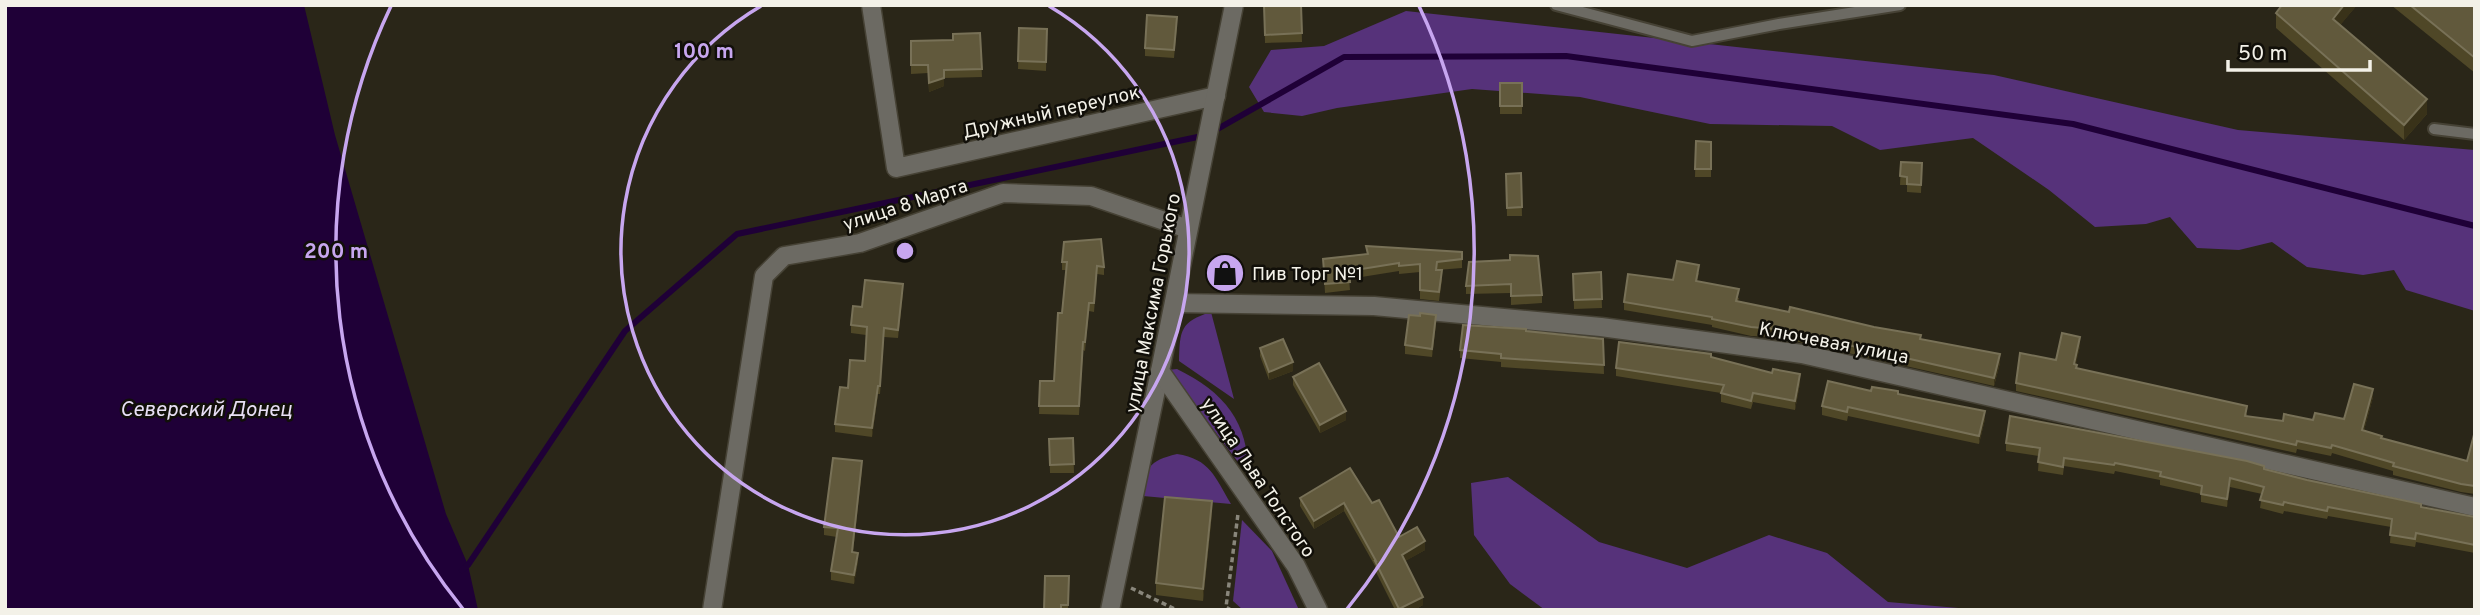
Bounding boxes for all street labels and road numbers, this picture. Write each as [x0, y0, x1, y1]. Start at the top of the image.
street label: Дружный переулок [961, 81, 1143, 145]
street label: улица 8 Марта [840, 174, 971, 237]
street label: улица Максима Горького [1121, 191, 1187, 415]
street label: Ключевая улица [1757, 318, 1911, 370]
street label: улица Льва Толстого [1195, 394, 1320, 563]

